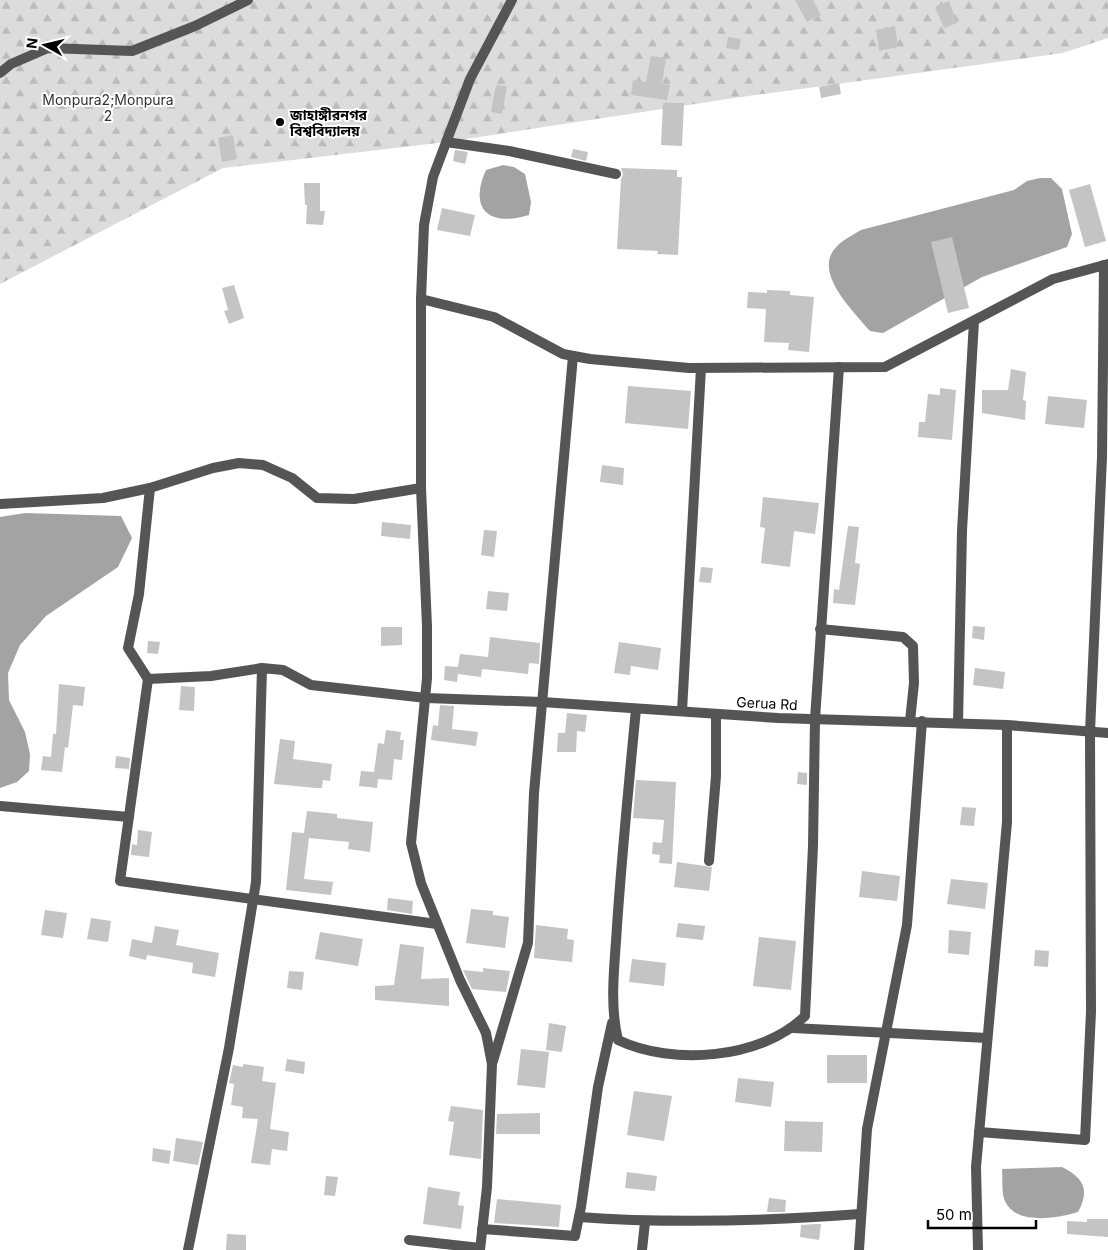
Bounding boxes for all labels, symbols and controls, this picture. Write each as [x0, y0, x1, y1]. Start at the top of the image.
north arrow [20, 20, 70, 70]
text: N [22, 37, 41, 50]
park label: Monpura2;Monpura 2 [42, 91, 174, 124]
place label: জাহাঙ্গীরনগর বিশ্ববিদ্যালয় [289, 106, 368, 139]
marker: জাহাঙ্গীরনগর বিশ্ববিদ্যালয় [274, 116, 286, 128]
street label: Gerua Rd [736, 693, 798, 713]
scale bar [928, 1198, 1036, 1230]
text: 50 m [936, 1205, 972, 1224]

